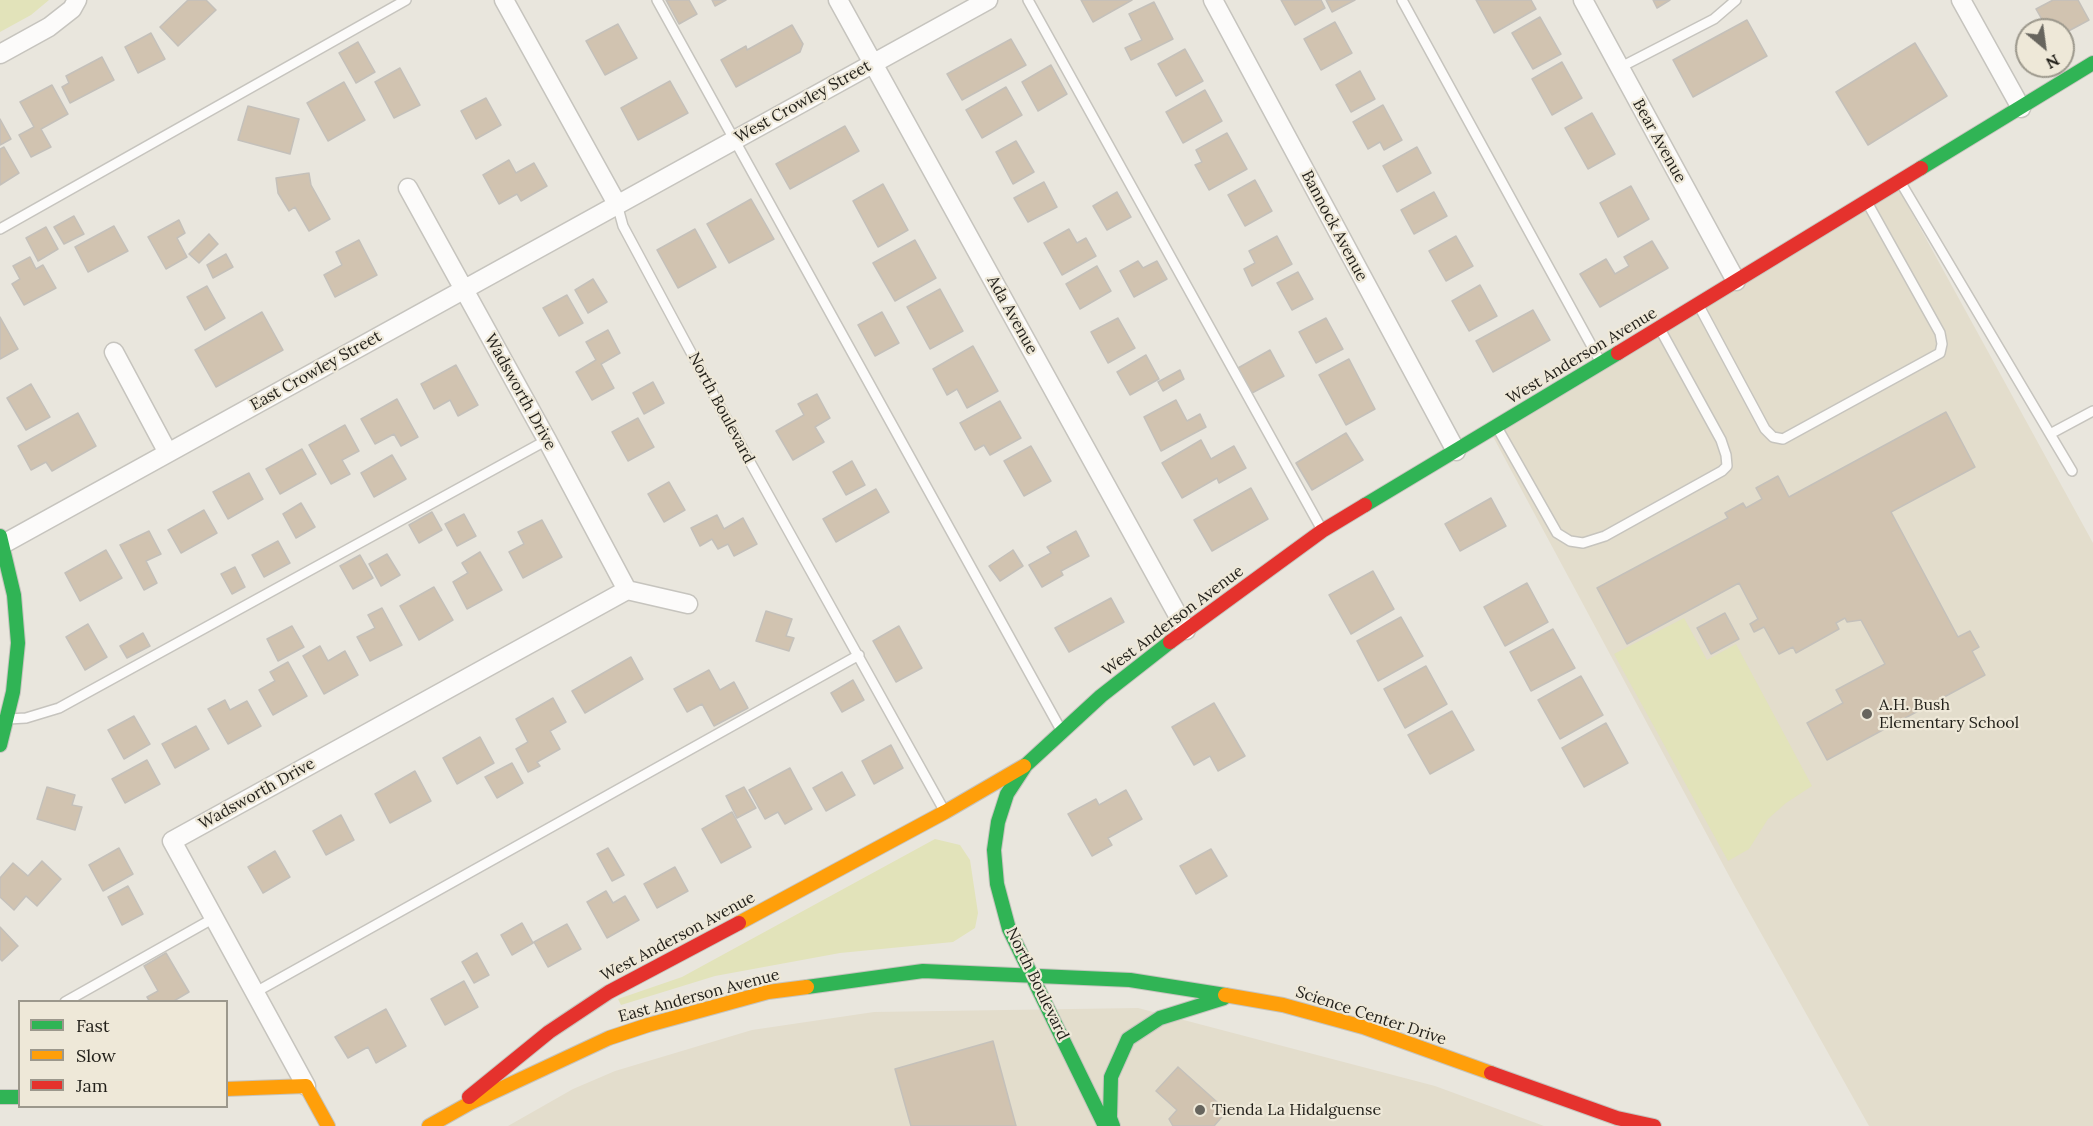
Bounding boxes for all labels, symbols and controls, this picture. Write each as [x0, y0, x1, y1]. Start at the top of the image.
north arrow [2015, 18, 2075, 78]
text: N [2042, 50, 2063, 74]
street label: West Crowley Street [732, 57, 874, 147]
street label: Bear Avenue [1628, 96, 1690, 186]
street label: Bannock Avenue [1297, 167, 1371, 285]
street label: Ada Avenue [983, 273, 1041, 357]
street label: West Anderson Avenue [1503, 304, 1661, 408]
street label: East Crowley Street [247, 327, 385, 415]
street label: Wadsworth Drive [480, 331, 560, 453]
street label: North Boulevard [684, 349, 758, 467]
street label: West Anderson Avenue [1099, 562, 1247, 680]
place label: A.H. Bush Elementary School [1879, 695, 2019, 733]
marker: A.H. Bush Elementary School [1860, 707, 1874, 721]
street label: Wadsworth Drive [196, 754, 318, 834]
street label: West Anderson Avenue [598, 888, 758, 986]
street label: North Boulevard [1001, 925, 1073, 1043]
street label: East Anderson Avenue [616, 965, 782, 1027]
street label: Science Center Drive [1293, 983, 1449, 1049]
legend [18, 1000, 228, 1108]
text: Fast [76, 1014, 110, 1037]
text: Slow [76, 1044, 116, 1067]
text: Jam [76, 1074, 108, 1097]
place label: Tienda La Hidalguense [1212, 1100, 1381, 1120]
marker: Tienda La Hidalguense [1193, 1103, 1207, 1117]

